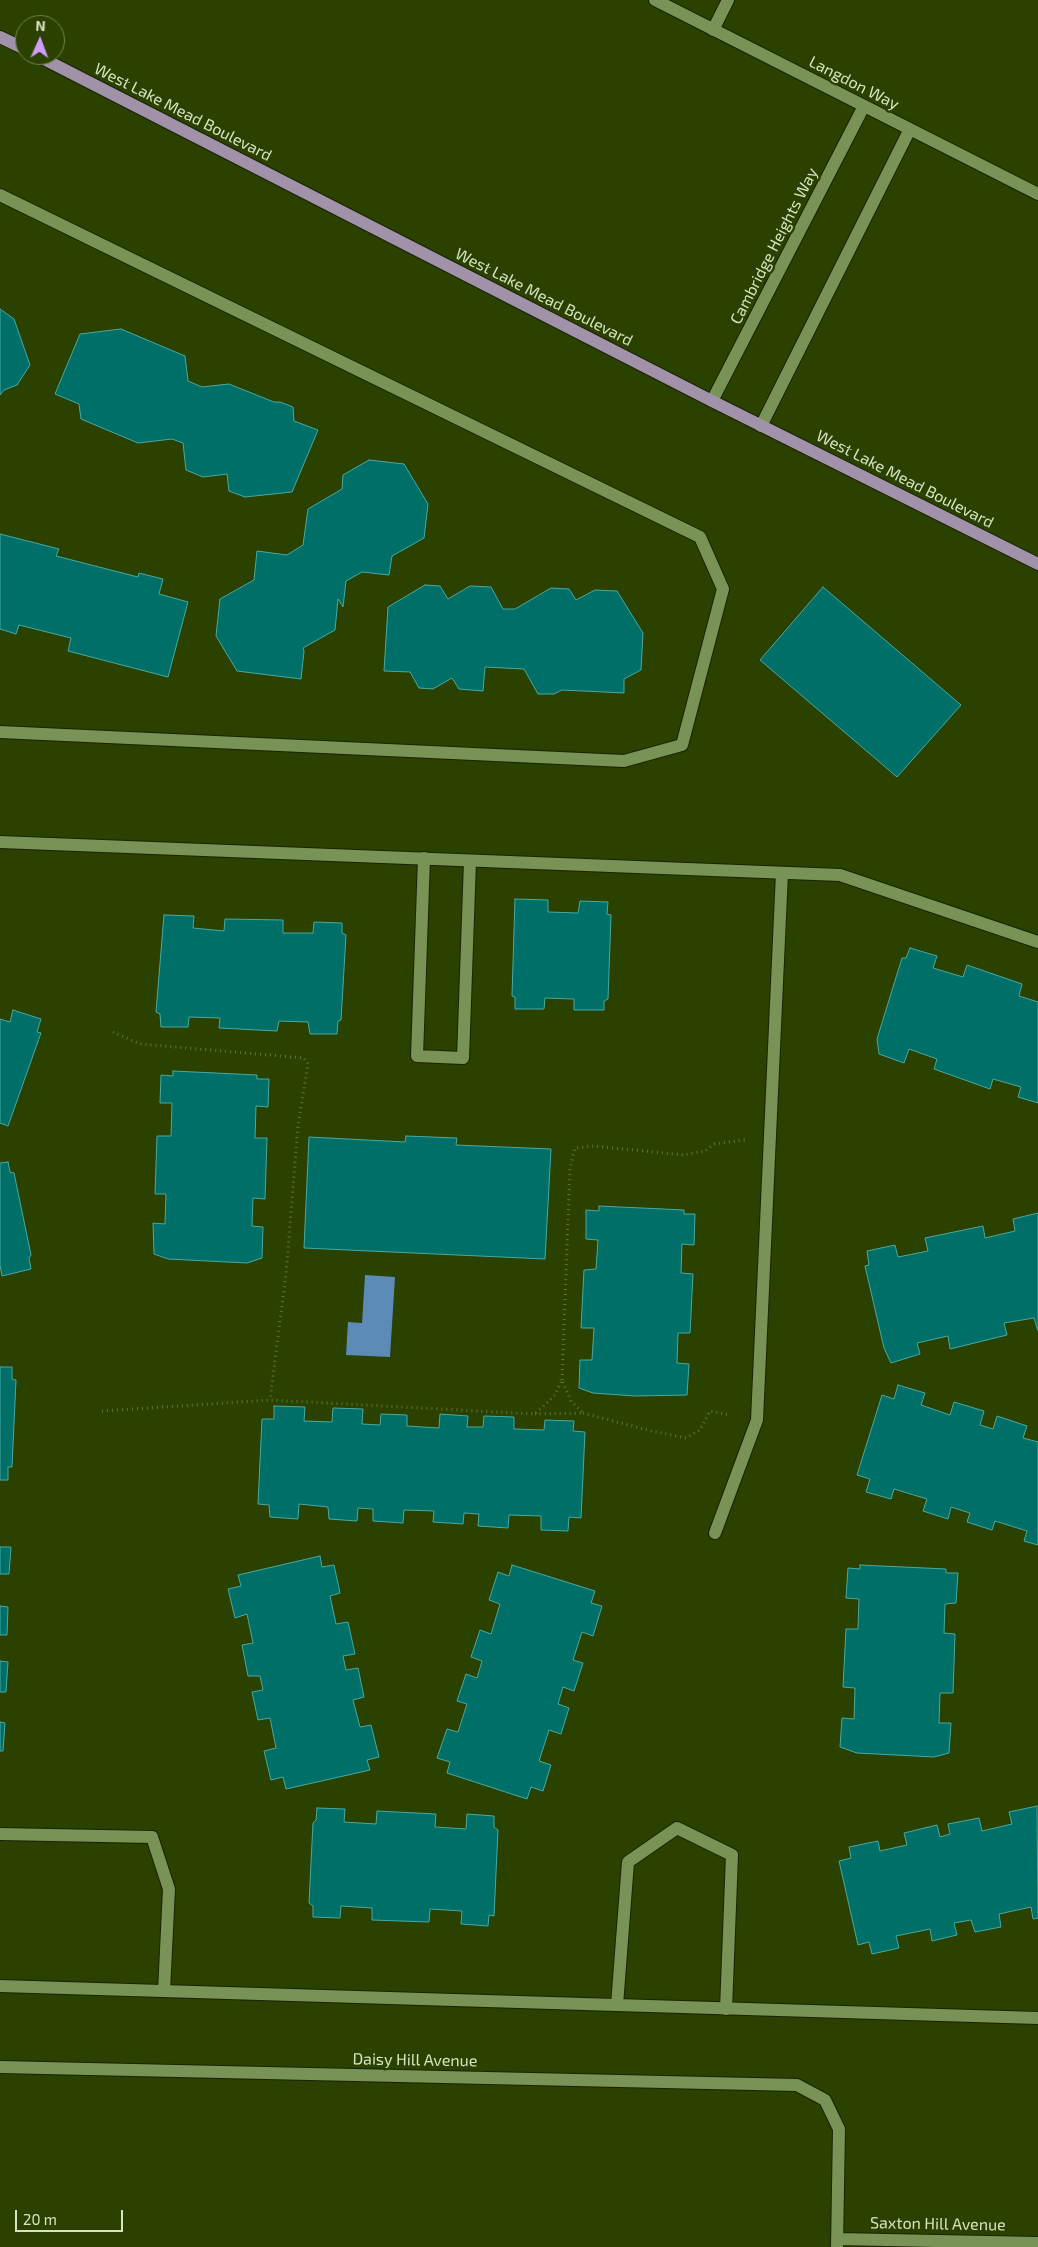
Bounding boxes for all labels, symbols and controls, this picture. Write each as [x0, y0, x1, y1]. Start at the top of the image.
north arrow [15, 15, 65, 65]
text: N [35, 17, 46, 34]
street label: Langdon Way [806, 52, 902, 114]
street label: West Lake Mead Boulevard [91, 59, 275, 165]
street label: Cambridge Heights Way [726, 165, 822, 327]
street label: West Lake Mead Boulevard [452, 244, 636, 350]
street label: West Lake Mead Boulevard [813, 426, 997, 532]
street label: Daisy Hill Avenue [352, 2049, 478, 2071]
scale bar [18, 2200, 125, 2232]
text: 20 m [23, 2210, 57, 2228]
street label: Saxton Hill Avenue [870, 2213, 1006, 2235]

